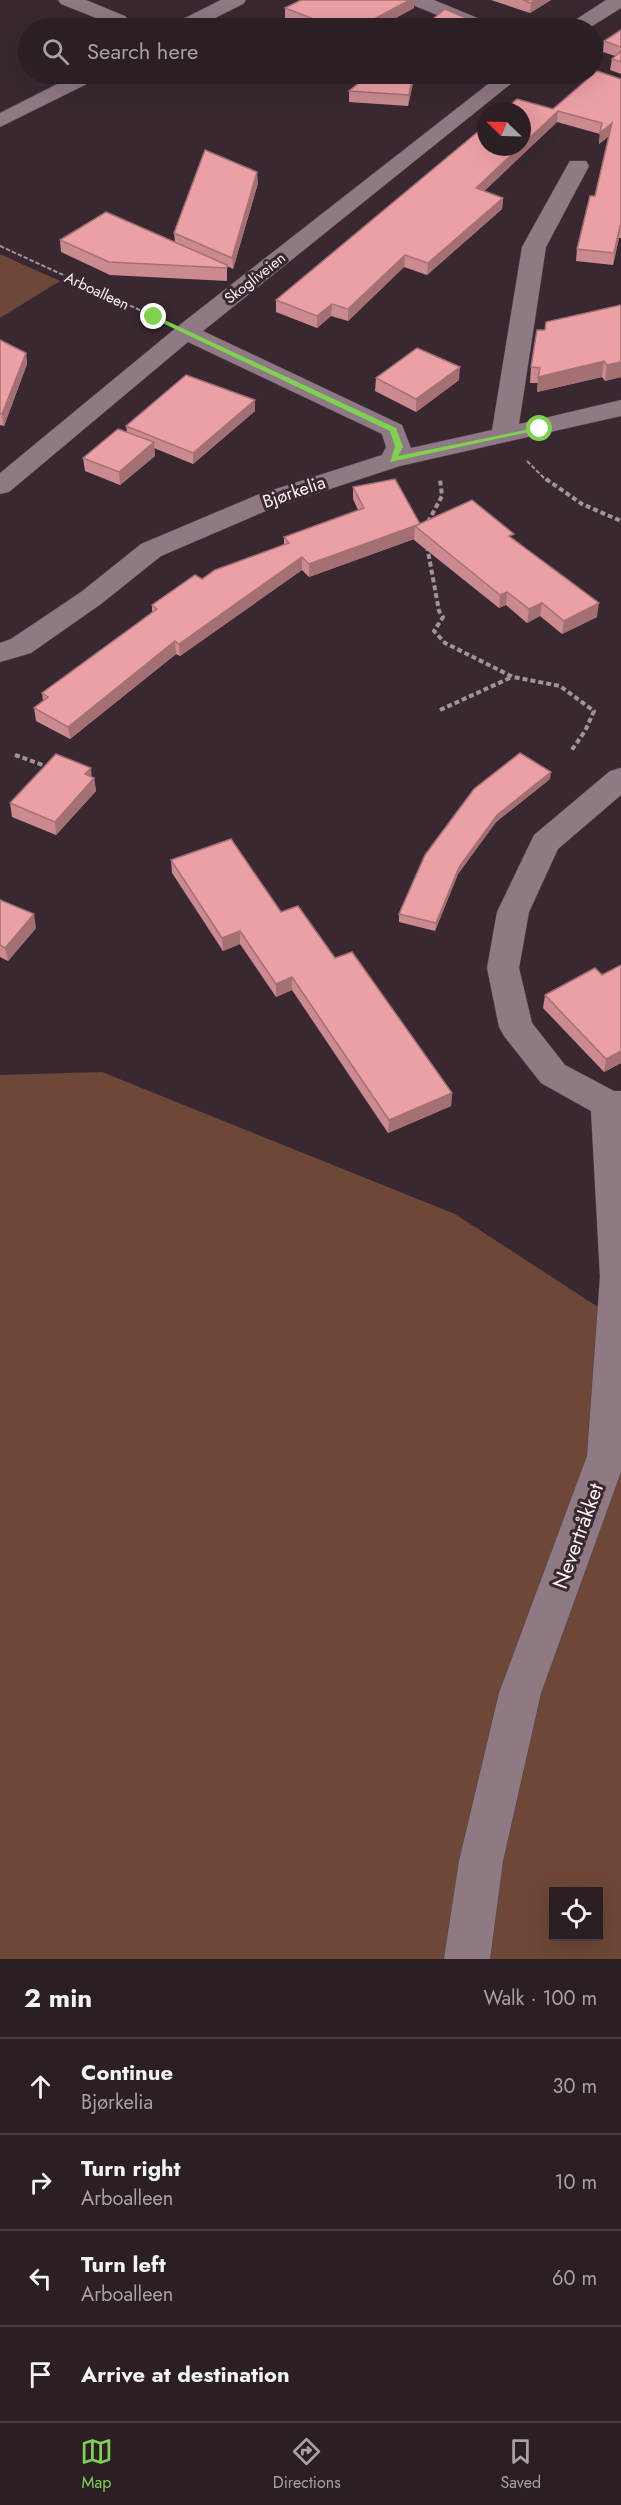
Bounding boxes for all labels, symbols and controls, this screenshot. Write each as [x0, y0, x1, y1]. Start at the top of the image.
search box [18, 18, 603, 84]
icon: search [39, 35, 72, 68]
text: Search here [87, 35, 198, 67]
north arrow [477, 102, 531, 156]
street label: Skogliveien [220, 247, 290, 309]
street label: Arboalleen [61, 266, 133, 316]
route end [140, 303, 166, 329]
route start [526, 415, 552, 441]
street label: Bjørkelia [259, 469, 329, 515]
street label: Nevertråkket [545, 1479, 611, 1593]
map controls [549, 1887, 603, 1941]
button: locate [549, 1887, 603, 1941]
text: 2 min [24, 1979, 92, 2017]
text: Walk · 100 m [484, 1984, 597, 2013]
text: Continue [81, 2056, 173, 2088]
icon: ahead [24, 2070, 57, 2103]
text: 30 m [552, 2072, 597, 2101]
text: Bjørkelia [81, 2088, 153, 2117]
text: Turn right [81, 2152, 181, 2184]
icon: right [24, 2166, 57, 2199]
text: 10 m [554, 2168, 597, 2197]
text: Arboalleen [81, 2184, 173, 2213]
text: Turn left [81, 2248, 166, 2280]
icon: left [24, 2262, 57, 2295]
text: 60 m [552, 2264, 597, 2293]
text: Arboalleen [81, 2280, 173, 2309]
icon: arrive [24, 2358, 57, 2391]
text: Arrive at destination [81, 2358, 290, 2390]
tab: Map [80, 2435, 113, 2494]
tab: Directions [273, 2435, 341, 2494]
tab: Saved [500, 2435, 541, 2494]

